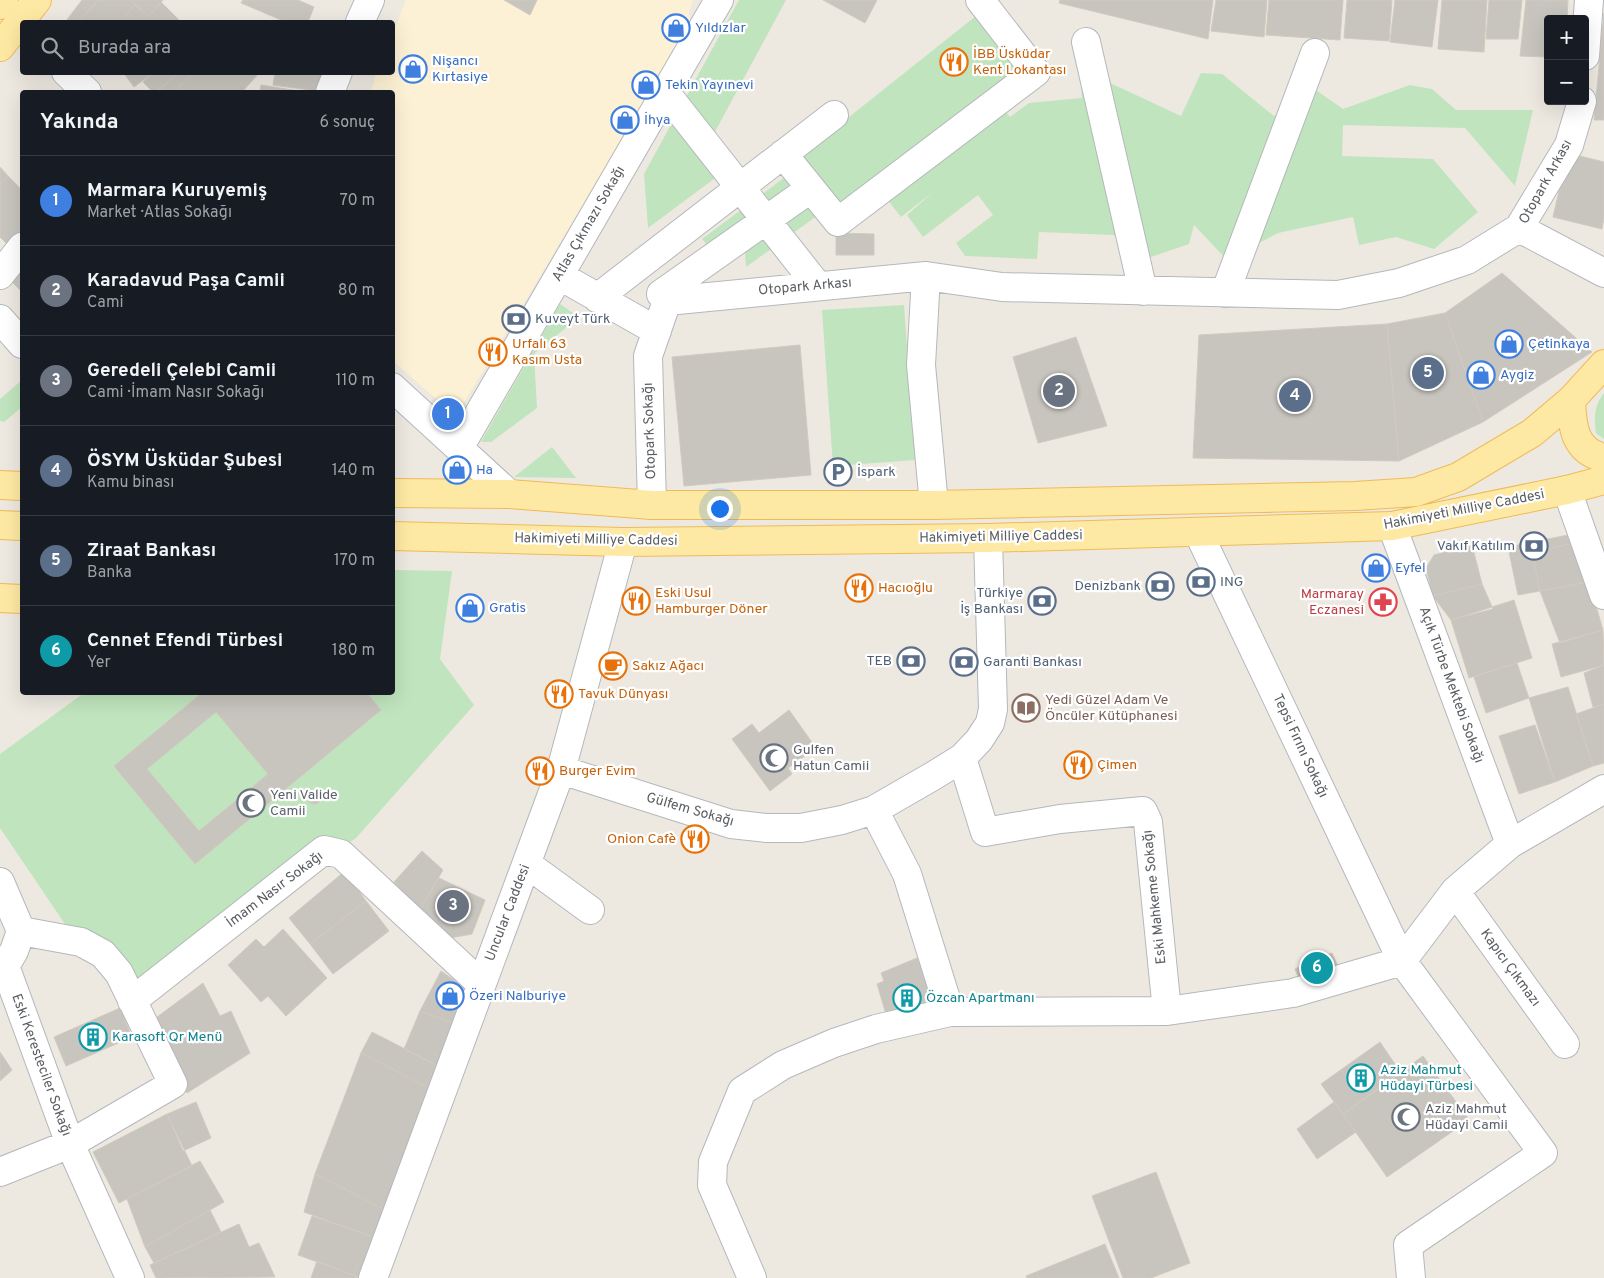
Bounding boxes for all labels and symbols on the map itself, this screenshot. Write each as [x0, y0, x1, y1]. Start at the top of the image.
shop icon: Yıldızlar [661, 13, 691, 43]
place label: Yıldızlar [695, 20, 746, 37]
place label: İBB Üsküdar Kent Lokantası [973, 45, 1066, 79]
restaurant icon: İBB Üsküdar Kent Lokantası [939, 47, 969, 77]
place label: Nişancı Kırtasiye [432, 53, 488, 86]
shop icon: Nişancı Kırtasiye [398, 54, 428, 84]
shop icon: Tekin Yayınevi [631, 70, 661, 100]
place label: Tekin Yayınevi [665, 77, 754, 94]
shop icon: İhya [610, 105, 640, 135]
place label: İhya [644, 111, 670, 129]
street label: Otopark Arkası [1516, 137, 1576, 227]
street label: Atlas Çıkmazı Sokağı [549, 163, 629, 285]
street label: Otopark Arkası [758, 274, 852, 300]
bank icon: Kuveyt Türk [501, 304, 531, 334]
place label: Kuveyt Türk [535, 311, 610, 328]
shop icon: Çetinkaya [1494, 329, 1524, 359]
place label: Urfalı 63 Kasım Usta [512, 336, 582, 369]
place label: Çetinkaya [1528, 336, 1590, 353]
restaurant icon: Urfalı 63 Kasım Usta [478, 337, 508, 367]
pin: 5 [1412, 354, 1444, 392]
shop icon: Aygiz [1466, 360, 1496, 390]
place label: Aygiz [1500, 367, 1535, 384]
pin: 2 [1043, 372, 1075, 410]
pin: 4 [1279, 377, 1311, 415]
street label: Otopark Sokağı [640, 382, 660, 480]
pin: 1 [432, 395, 464, 433]
shop icon: Ha [442, 455, 472, 485]
parking icon: İspark [823, 457, 853, 487]
place label: Ha [476, 462, 493, 479]
place label: İspark [857, 463, 896, 481]
street label: Hakimiyeti Milliye Caddesi [1382, 486, 1546, 534]
your location [707, 496, 733, 522]
street label: Hakimiyeti Milliye Caddesi [919, 527, 1083, 547]
street label: Hakimiyeti Milliye Caddesi [514, 530, 678, 550]
bank icon: Vakıf Katılım [1519, 531, 1549, 561]
place label: Vakıf Katılım [1437, 538, 1515, 555]
shop icon: Eyfel [1361, 553, 1391, 583]
place label: Eyfel [1395, 560, 1426, 577]
bank icon: ING [1186, 567, 1216, 597]
bank icon: Denizbank [1145, 571, 1175, 601]
restaurant icon: Hacıoğlu [844, 573, 874, 603]
place label: ING [1220, 574, 1243, 591]
place label: Denizbank [1074, 578, 1141, 595]
place label: Hacıoğlu [878, 580, 933, 597]
place label: Eski Usul Hamburger Döner [655, 585, 768, 618]
place label: Türkiye İş Bankası [960, 585, 1023, 618]
restaurant icon: Eski Usul Hamburger Döner [621, 586, 651, 616]
bank icon: Türkiye İş Bankası [1027, 586, 1057, 616]
place label: Marmaray Eczanesi [1301, 586, 1364, 619]
pharmacy icon: Marmaray Eczanesi [1368, 587, 1398, 617]
shop icon: Gratis [455, 593, 485, 623]
place label: Gratis [489, 600, 526, 617]
street label: Açık Türbe Mektebi Sokağı [1415, 604, 1487, 766]
bank icon: TEB [896, 646, 926, 676]
bank icon: Garanti Bankası [949, 647, 979, 677]
cafe icon: Sakız Ağacı [598, 651, 628, 681]
place label: TEB [866, 653, 892, 670]
place label: Garanti Bankası [983, 654, 1082, 671]
place label: Sakız Ağacı [632, 658, 704, 675]
restaurant icon: Tavuk Dünyası [544, 679, 574, 709]
place label: Tavuk Dünyası [578, 686, 668, 703]
place label: Yedi Güzel Adam Ve Öncüler Kütüphanesi [1045, 692, 1177, 725]
street label: Tepsi Fırını Sokağı [1269, 692, 1331, 800]
library icon: Yedi Güzel Adam Ve Öncüler Kütüphanesi [1011, 693, 1041, 723]
place label: Gulfen Hatun Camii [793, 742, 869, 775]
mosque icon: Gulfen Hatun Camii [759, 743, 789, 773]
restaurant icon: Çimen [1063, 750, 1093, 780]
restaurant icon: Burger Evim [525, 756, 555, 786]
place label: Çimen [1097, 757, 1137, 774]
place label: Burger Evim [559, 763, 636, 780]
place label: Yeni Valide Camii [270, 787, 338, 820]
mosque icon: Yeni Valide Camii [236, 788, 266, 818]
street label: Gülfem Sokağı [644, 789, 736, 831]
restaurant icon: Onion Cafè [680, 824, 710, 854]
street label: Eski Mahkeme Sokağı [1140, 829, 1170, 965]
place label: Onion Cafè [607, 831, 676, 848]
street label: İmam Nasır Sokağı [223, 847, 327, 932]
street label: Uncular Caddesi [482, 862, 534, 964]
pin: 3 [437, 887, 469, 925]
street label: Kapıcı Çıkmazı [1476, 926, 1544, 1010]
pin: 6 [1301, 949, 1333, 987]
shop icon: Özeri Nalburiye [435, 981, 465, 1011]
building icon: Özcan Apartmanı [892, 983, 922, 1013]
place label: Özeri Nalburiye [469, 987, 566, 1005]
place label: Özcan Apartmanı [926, 989, 1035, 1007]
street label: Eski Keresteciler Sokağı [7, 992, 75, 1138]
building icon: Karasoft Qr Menü [78, 1022, 108, 1052]
place label: Karasoft Qr Menü [112, 1029, 222, 1046]
place label: Aziz Mahmut Hüdayi Türbesi [1380, 1062, 1473, 1095]
building icon: Aziz Mahmut Hüdayi Türbesi [1346, 1063, 1376, 1093]
place label: Aziz Mahmut Hüdayi Camii [1425, 1101, 1508, 1134]
mosque icon: Aziz Mahmut Hüdayi Camii [1391, 1102, 1421, 1132]

